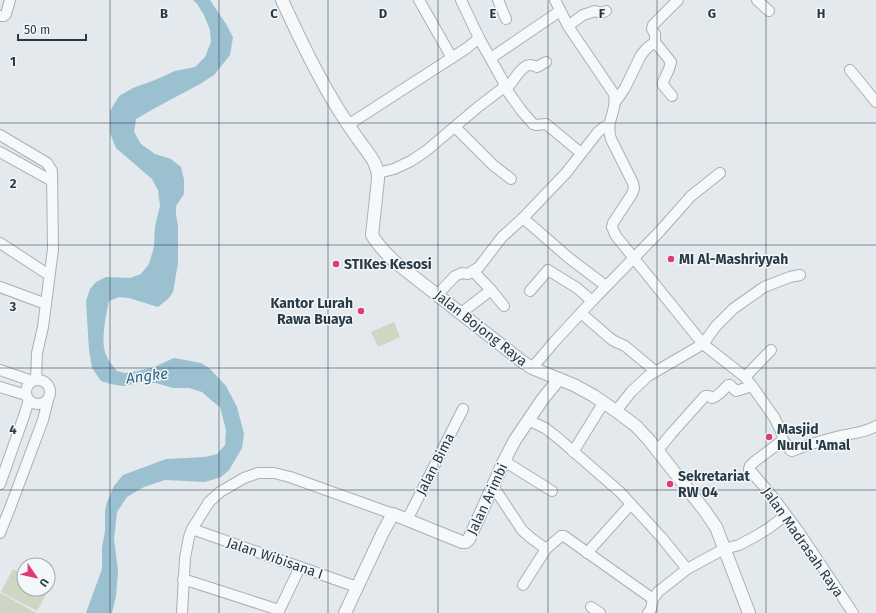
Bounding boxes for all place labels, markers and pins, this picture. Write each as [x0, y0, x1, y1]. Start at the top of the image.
place label: MI Al-Mashriyyah [679, 251, 788, 268]
marker: MI Al-Mashriyyah [666, 254, 676, 264]
place label: STIKes Kesosi [344, 256, 432, 273]
marker: STIKes Kesosi [331, 259, 341, 269]
place label: Kantor Lurah Rawa Buaya [270, 295, 353, 328]
marker: Kantor Lurah Rawa Buaya [356, 306, 366, 316]
place label: Masjid Nurul 'Amal [777, 421, 851, 454]
marker: Masjid Nurul 'Amal [764, 432, 774, 442]
place label: Sekretariat RW 04 [678, 468, 751, 501]
marker: Sekretariat RW 04 [665, 479, 675, 489]

